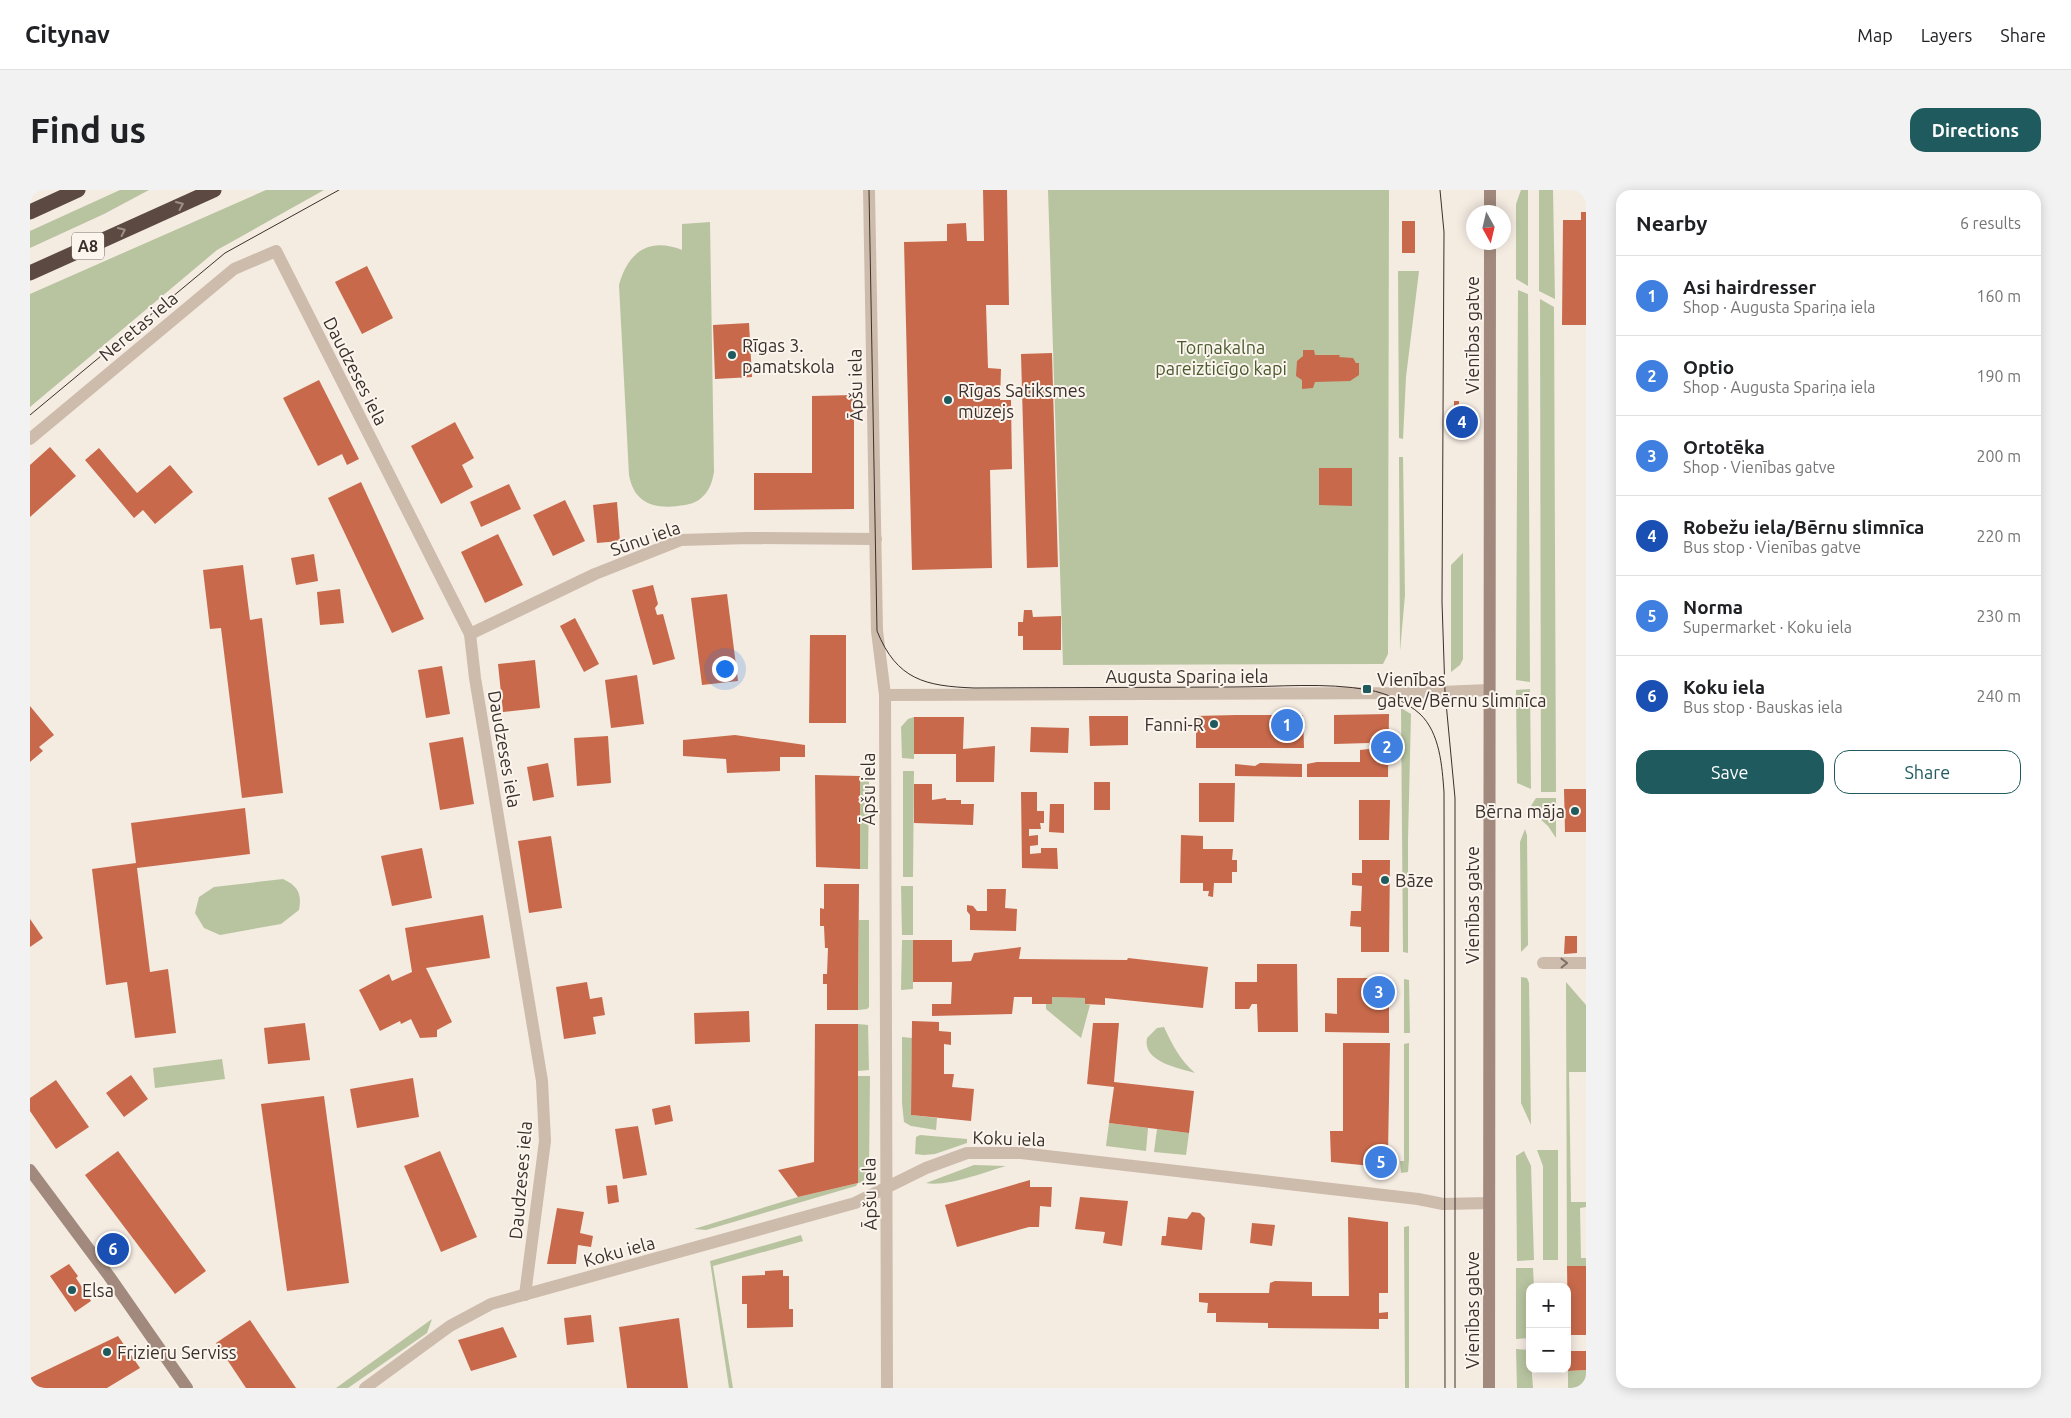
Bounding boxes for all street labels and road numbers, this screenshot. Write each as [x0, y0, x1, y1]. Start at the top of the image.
road number: A8 [72, 232, 104, 260]
street label: Vienības gatve [1462, 276, 1482, 394]
street label: Neretas iela [95, 287, 181, 365]
street label: Daudzeses iela [320, 314, 392, 428]
street label: Āpšu iela [844, 348, 866, 422]
street label: Sūnu iela [607, 517, 683, 559]
street label: Augusta Spariņa iela [1105, 666, 1269, 686]
street label: Daudzeses iela [485, 689, 525, 809]
street label: Āpšu iela [858, 753, 878, 825]
street label: Vienības gatve [1462, 846, 1482, 964]
street label: Daudzeses iela [505, 1120, 535, 1240]
street label: Koku iela [972, 1127, 1046, 1149]
street label: Āpšu iela [858, 1157, 880, 1231]
street label: Koku iela [581, 1232, 657, 1270]
street label: Vienības gatve [1462, 1251, 1482, 1369]

